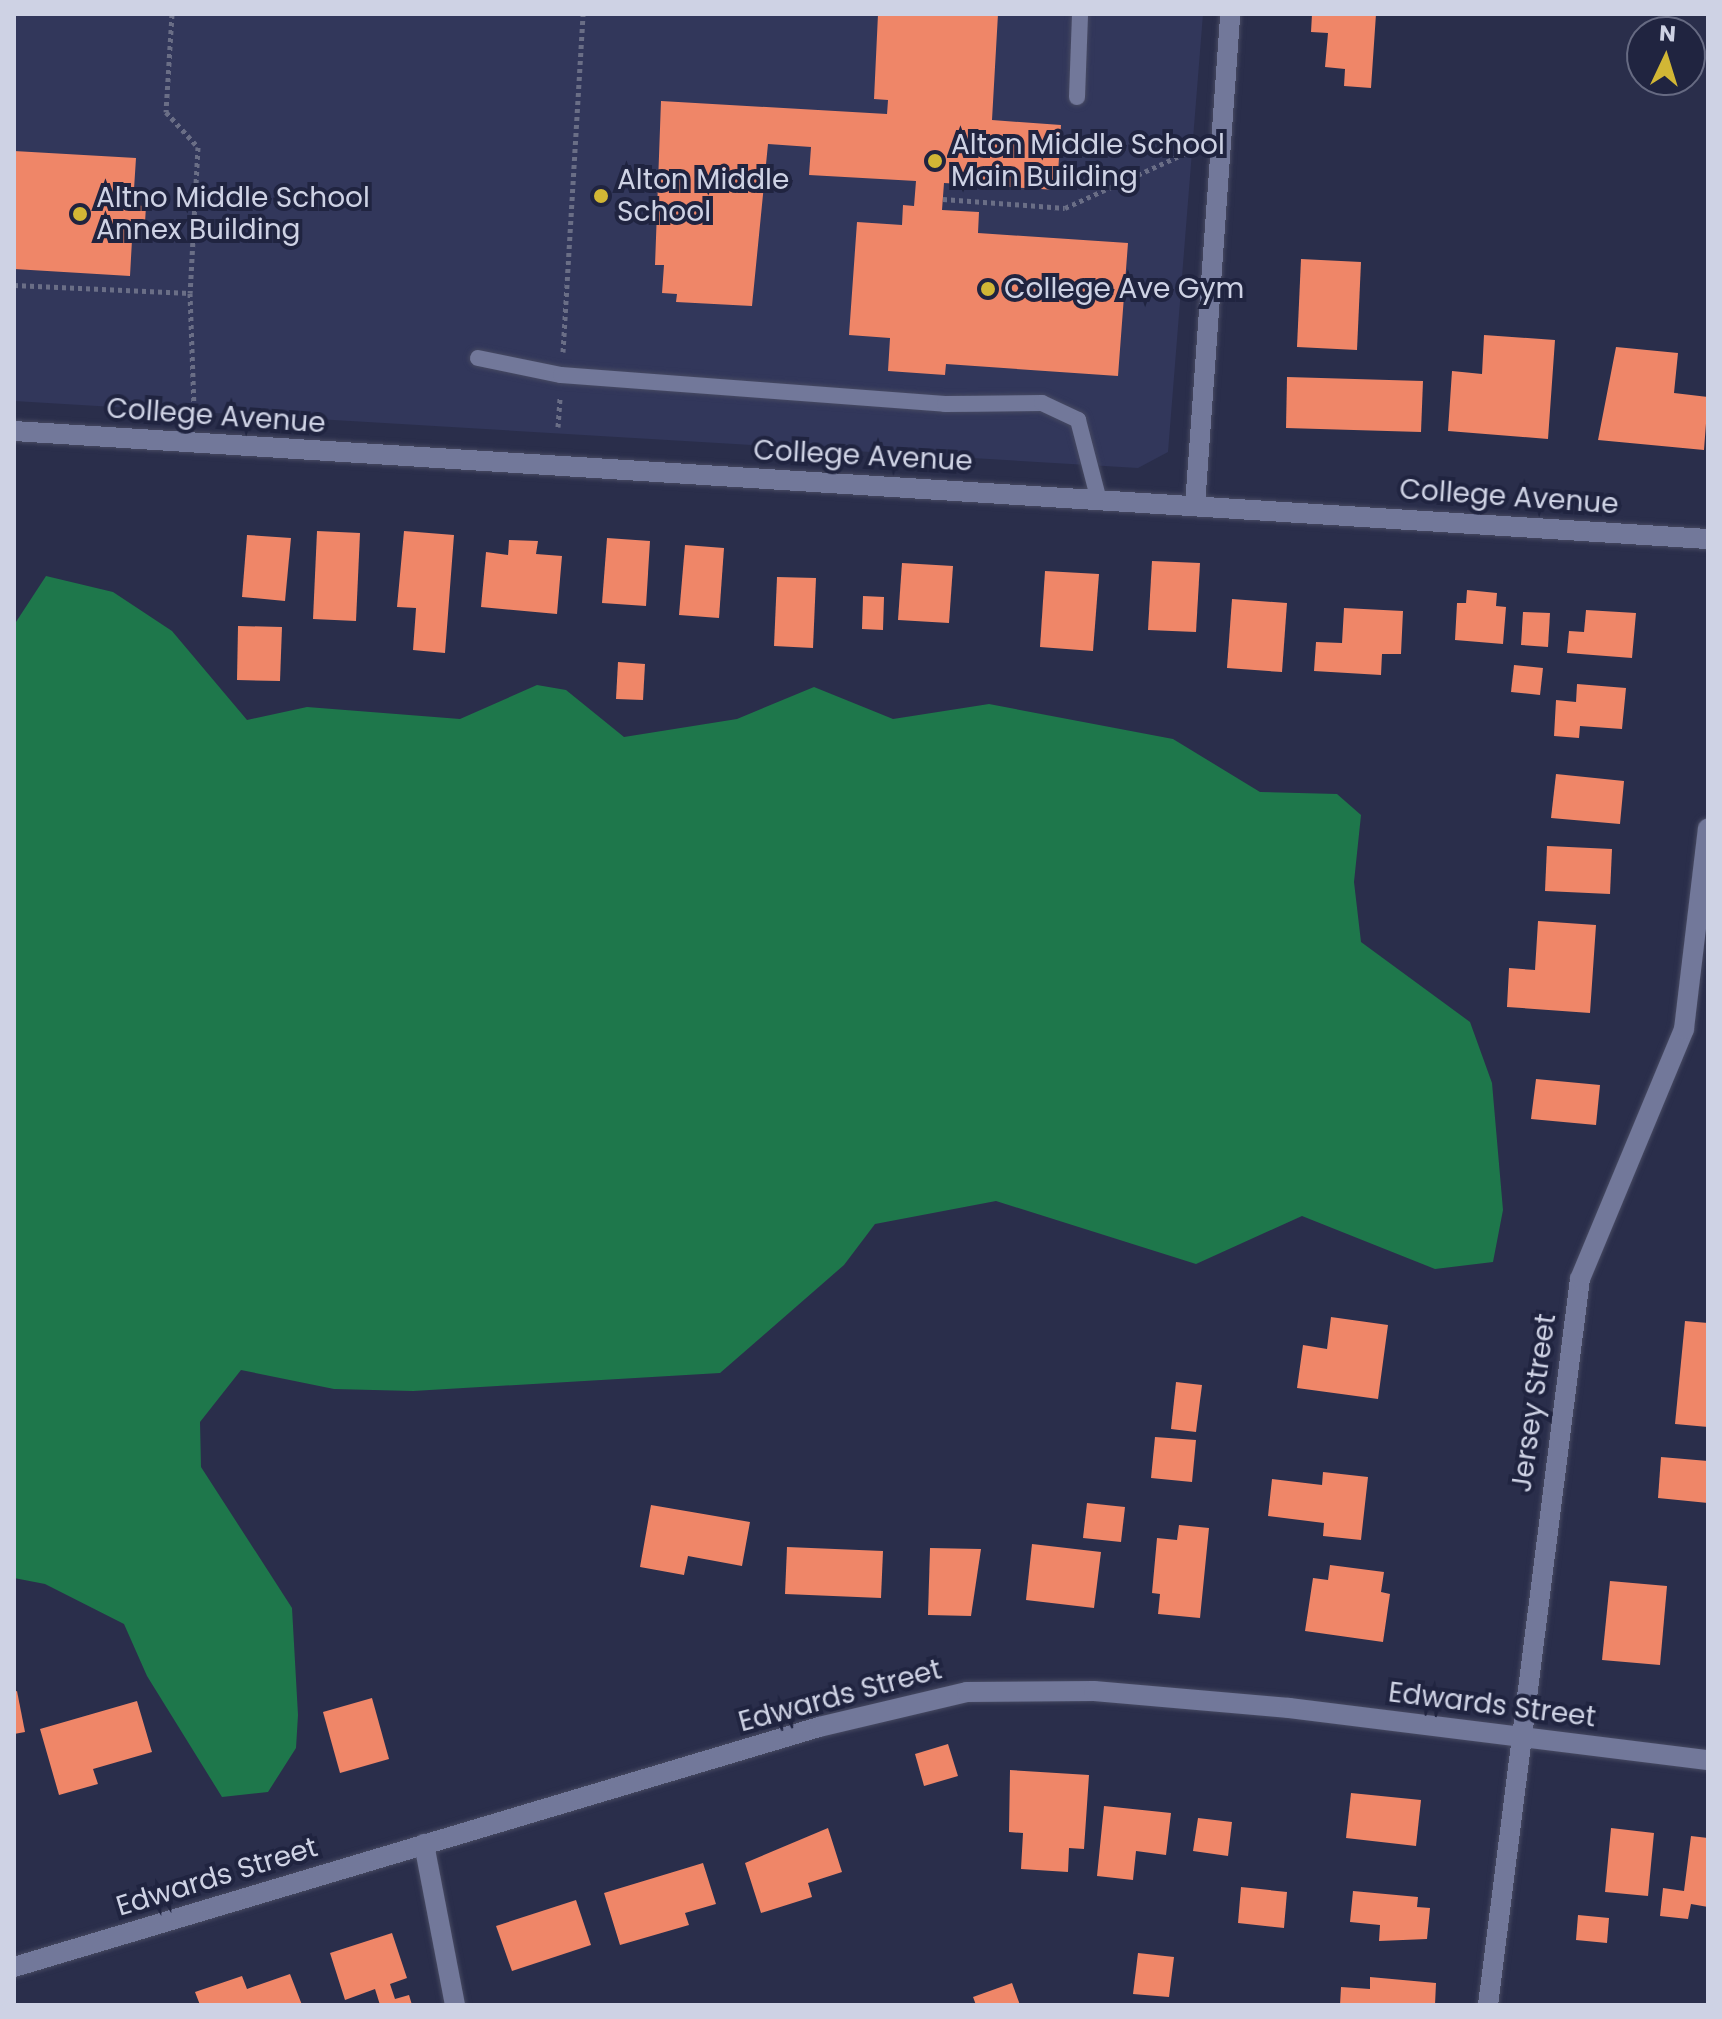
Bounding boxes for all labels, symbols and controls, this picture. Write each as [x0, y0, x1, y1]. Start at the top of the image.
north arrow [1626, 16, 1706, 96]
text: N [1658, 18, 1677, 50]
place label: Alton Middle School Main Building [951, 128, 1225, 194]
marker: Alton Middle School Main Building [926, 152, 944, 170]
place label: Alton Middle School [617, 163, 789, 229]
place label: Altno Middle School Annex Building [96, 181, 370, 247]
marker: Alton Middle School [592, 187, 610, 205]
marker: Altno Middle School Annex Building [71, 205, 89, 223]
place label: College Ave Gym [1004, 272, 1244, 306]
marker: College Ave Gym [979, 280, 997, 298]
street label: College Avenue [105, 392, 327, 440]
street label: College Avenue [752, 433, 974, 479]
street label: College Avenue [1398, 473, 1620, 521]
street label: Jersey Street [1505, 1312, 1563, 1494]
street label: Edwards Street [735, 1653, 945, 1739]
street label: Edwards Street [1386, 1676, 1598, 1734]
street label: Edwards Street [112, 1830, 322, 1924]

